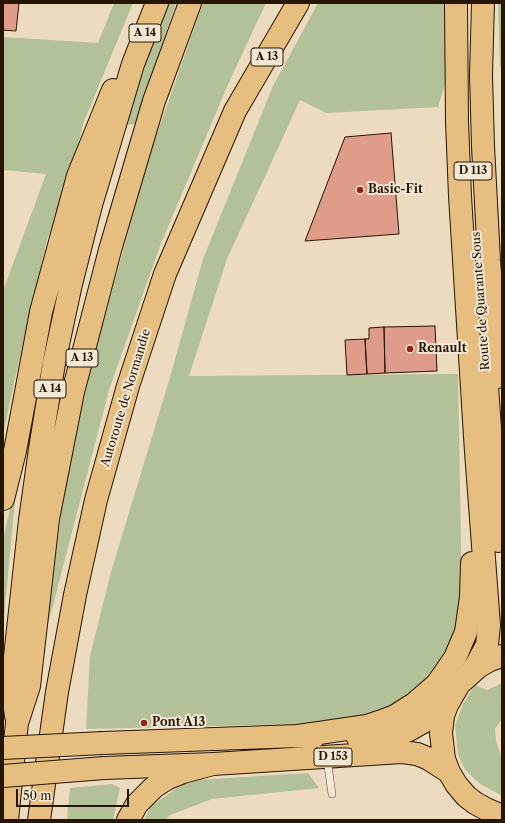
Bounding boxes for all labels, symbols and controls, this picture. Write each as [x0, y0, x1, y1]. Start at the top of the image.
road number: A 14 [129, 24, 161, 42]
road number: A 13 [251, 48, 283, 66]
road number: D 113 [454, 162, 492, 180]
place label: Basic-Fit [368, 183, 423, 197]
marker: Basic-Fit [355, 185, 365, 195]
street label: Route de Quarante Sous [469, 231, 493, 371]
street label: Autoroute de Normandie [98, 327, 154, 469]
place label: Renault [418, 342, 467, 356]
marker: Renault [405, 344, 415, 354]
road number: A 13 [66, 349, 98, 367]
road number: A 14 [34, 380, 66, 398]
place label: Pont A13 [152, 716, 205, 730]
marker: Pont A13 [139, 718, 149, 728]
road number: D 153 [314, 748, 352, 766]
scale bar [18, 781, 131, 807]
text: 50 m [23, 788, 52, 803]

